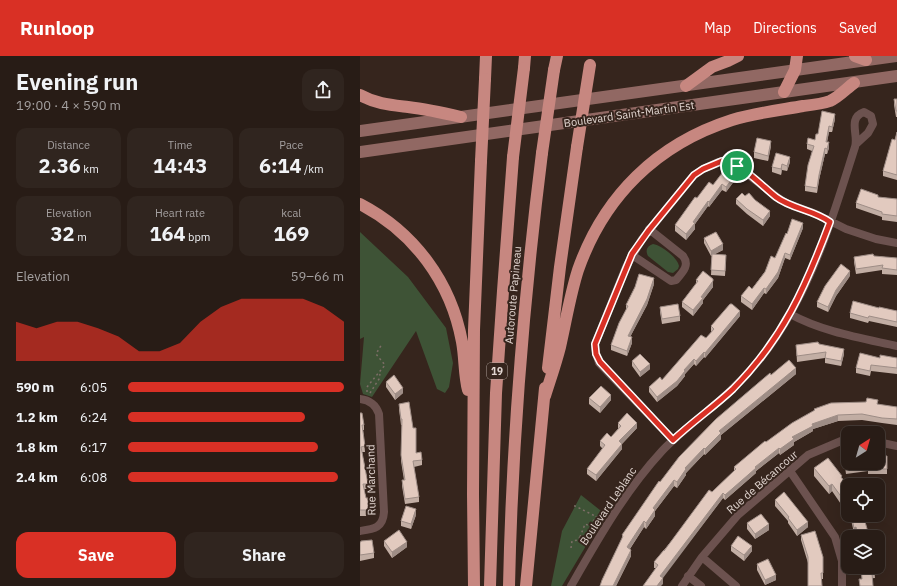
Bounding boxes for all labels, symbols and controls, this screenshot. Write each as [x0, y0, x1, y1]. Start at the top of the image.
text: Runloop [20, 16, 94, 40]
text: Map [704, 19, 731, 37]
text: Directions [753, 19, 817, 37]
text: Saved [839, 19, 877, 37]
text: Evening run [16, 67, 138, 96]
button: share [302, 69, 344, 111]
text: 19:00 · 4 × 590 m [16, 97, 121, 114]
street label: Boulevard Saint-Martin Est [563, 98, 695, 130]
text: Distance [47, 138, 90, 152]
text: Time [168, 138, 192, 152]
text: Pace [279, 138, 303, 152]
pin [720, 149, 754, 183]
text: 2.36 [39, 152, 81, 179]
text: 14:43 [153, 152, 207, 179]
text: 6:14 [259, 152, 302, 179]
icon: arrive [726, 155, 748, 177]
text: km [81, 162, 99, 176]
text: /km [302, 162, 324, 176]
text: Elevation [46, 206, 91, 220]
text: Heart rate [155, 206, 205, 220]
text: kcal [281, 206, 301, 220]
text: 32 [51, 220, 75, 247]
text: 164 [150, 220, 186, 247]
text: 169 [273, 220, 309, 247]
text: m [75, 230, 87, 244]
text: bpm [186, 230, 210, 244]
street label: Autoroute Papineau [502, 246, 524, 344]
text: Elevation [16, 268, 70, 285]
text: 59–66 m [291, 268, 344, 285]
road number: 19 [487, 363, 507, 379]
text: 590 m [16, 379, 54, 396]
text: 6:05 [80, 379, 107, 396]
text: 1.2 km [16, 409, 58, 426]
text: 6:24 [80, 409, 107, 426]
north arrow [841, 426, 885, 470]
map controls [841, 426, 885, 574]
text: 1.8 km [16, 439, 58, 456]
text: 6:17 [80, 439, 107, 456]
street label: Rue Marchand [363, 444, 379, 516]
street label: Rue de Bécancour [724, 447, 800, 517]
street label: Boulevard Leblanc [577, 464, 640, 548]
text: 2.4 km [16, 469, 58, 486]
text: 6:08 [80, 469, 107, 486]
button: locate [841, 478, 885, 522]
button: layers [841, 530, 885, 574]
button: Save [16, 532, 176, 578]
button: Share [184, 532, 344, 578]

